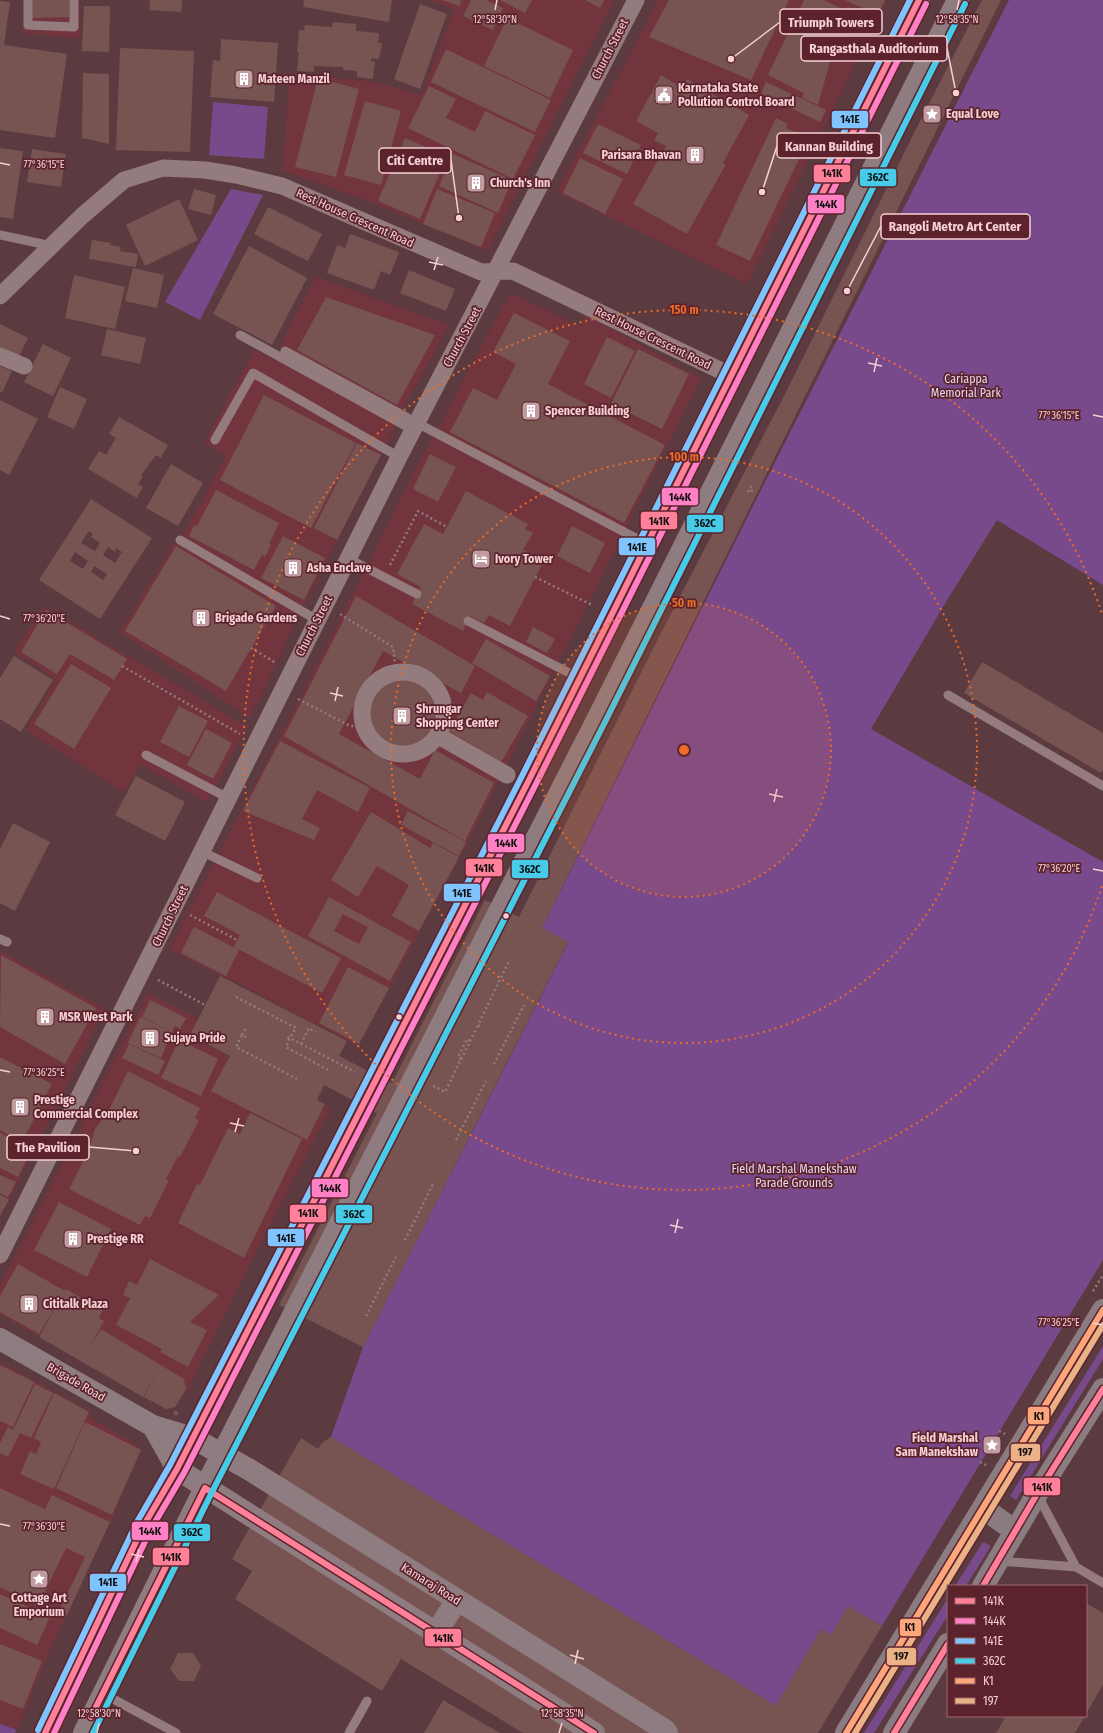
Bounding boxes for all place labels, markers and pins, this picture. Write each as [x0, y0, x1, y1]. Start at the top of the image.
callout: Triumph Towers [780, 9, 882, 34]
callout: Rangasthala Auditorium [801, 36, 947, 61]
building icon: Mateen Manzil [233, 68, 255, 90]
place label: Mateen Manzil [258, 72, 331, 86]
place label: Karnataka State Pollution Control Board [678, 81, 795, 109]
public building icon: Karnataka State Pollution Control Board [653, 84, 675, 106]
place icon: Equal Love [921, 103, 943, 125]
place label: Equal Love [946, 107, 999, 121]
callout: Kannan Building [777, 133, 881, 158]
building icon: Parisara Bhavan [684, 144, 706, 166]
callout: Citi Centre [379, 148, 451, 173]
place label: Parisara Bhavan [601, 148, 681, 162]
building icon: Church's Inn [465, 172, 487, 194]
place label: Church's Inn [490, 176, 550, 190]
callout: Rangoli Metro Art Center [881, 214, 1030, 239]
building icon: Spencer Building [520, 400, 542, 422]
place label: Spencer Building [545, 404, 629, 418]
hotel icon: Ivory Tower [470, 548, 492, 570]
place label: Ivory Tower [495, 552, 554, 566]
building icon: Asha Enclave [282, 557, 304, 579]
place label: Asha Enclave [306, 561, 371, 575]
building icon: Brigade Gardens [190, 607, 212, 629]
place label: Brigade Gardens [215, 611, 298, 625]
place label: Shrungar Shopping Center [416, 702, 499, 730]
building icon: Shrungar Shopping Center [391, 705, 413, 727]
centre of rings [677, 743, 691, 757]
unlabelled marker [501, 911, 511, 921]
building icon: MSR West Park [34, 1006, 56, 1028]
place label: MSR West Park [59, 1010, 133, 1024]
unlabelled marker [394, 1012, 404, 1022]
building icon: Sujaya Pride [139, 1027, 161, 1049]
place label: Sujaya Pride [164, 1031, 226, 1045]
place label: Prestige Commercial Complex [34, 1093, 138, 1121]
building icon: Prestige Commercial Complex [9, 1096, 31, 1118]
callout: The Pavilion [7, 1135, 89, 1160]
building icon: Prestige RR [62, 1228, 84, 1250]
place label: Prestige RR [87, 1232, 144, 1246]
building icon: Cititalk Plaza [18, 1293, 40, 1315]
place label: Cititalk Plaza [43, 1297, 108, 1311]
place label: Field Marshal Sam Manekshaw [895, 1431, 979, 1459]
place icon: Field Marshal Sam Manekshaw [981, 1434, 1003, 1456]
place icon: Cottage Art Emporium [28, 1568, 50, 1590]
place label: Cottage Art Emporium [11, 1591, 68, 1619]

